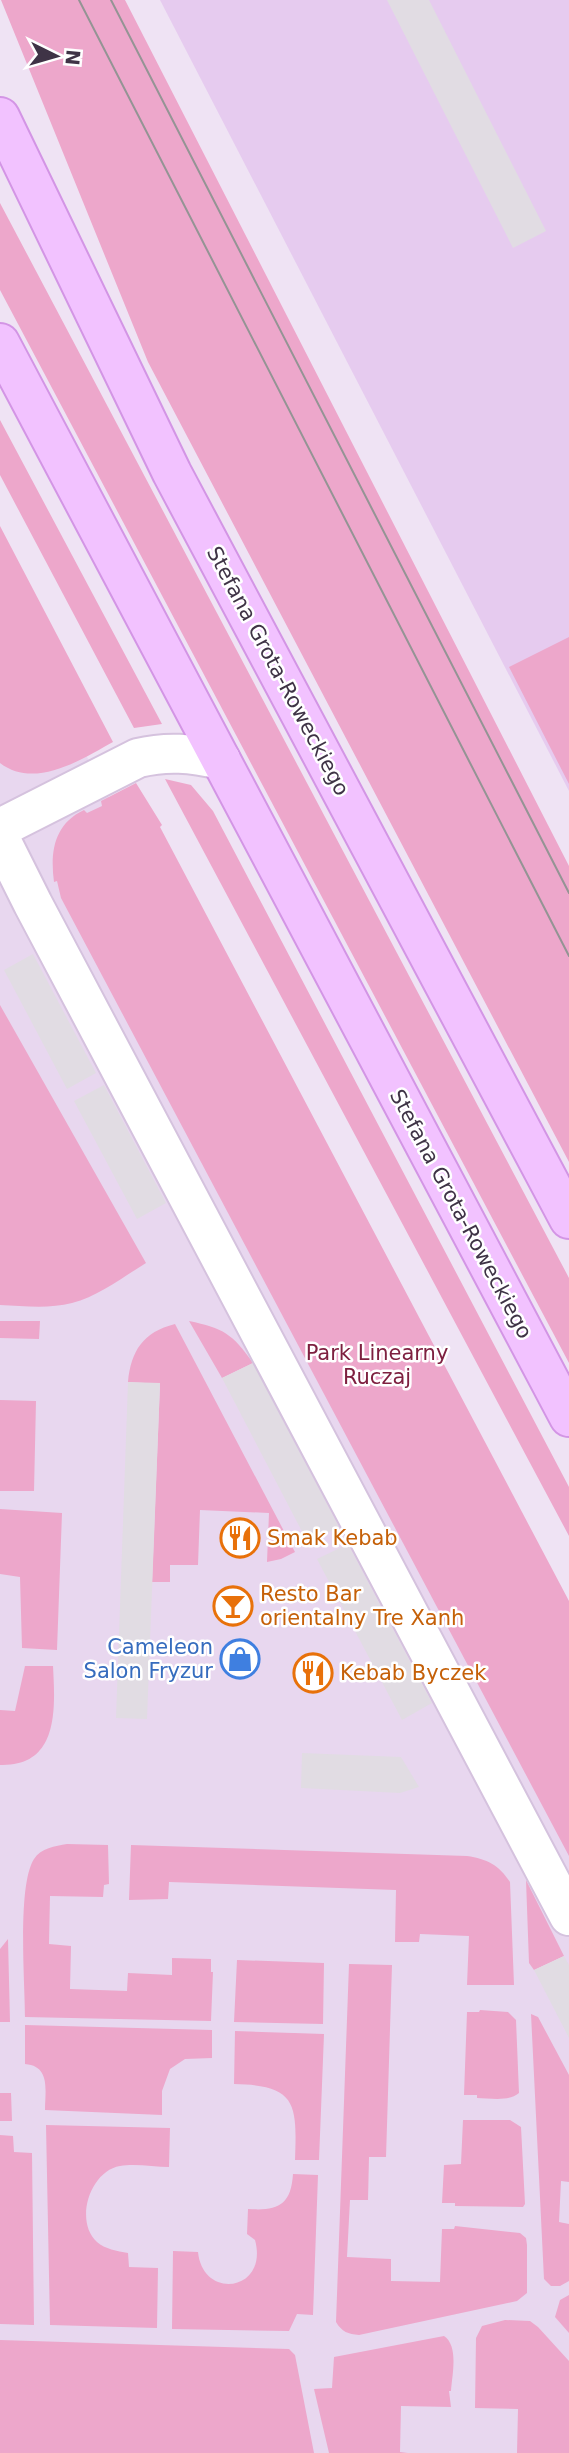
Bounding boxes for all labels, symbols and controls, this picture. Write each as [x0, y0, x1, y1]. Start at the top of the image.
north arrow [21, 21, 91, 91]
text: N [61, 49, 85, 66]
street label: Stefana Grota-Roweckiego [202, 542, 354, 800]
street label: Stefana Grota-Roweckiego [385, 1085, 537, 1343]
park label: Park Linearny Ruczaj [306, 1341, 448, 1389]
restaurant icon: Smak Kebab [219, 1517, 261, 1559]
place label: Smak Kebab [267, 1526, 398, 1550]
place label: Resto Bar orientalny Tre Xanh [260, 1582, 464, 1630]
bar icon: Resto Bar orientalny Tre Xanh [212, 1585, 254, 1627]
place label: Cameleon Salon Fryzur [84, 1635, 213, 1683]
shop icon: Cameleon Salon Fryzur [219, 1638, 261, 1680]
restaurant icon: Kebab Byczek [292, 1652, 334, 1694]
place label: Kebab Byczek [340, 1661, 487, 1685]

